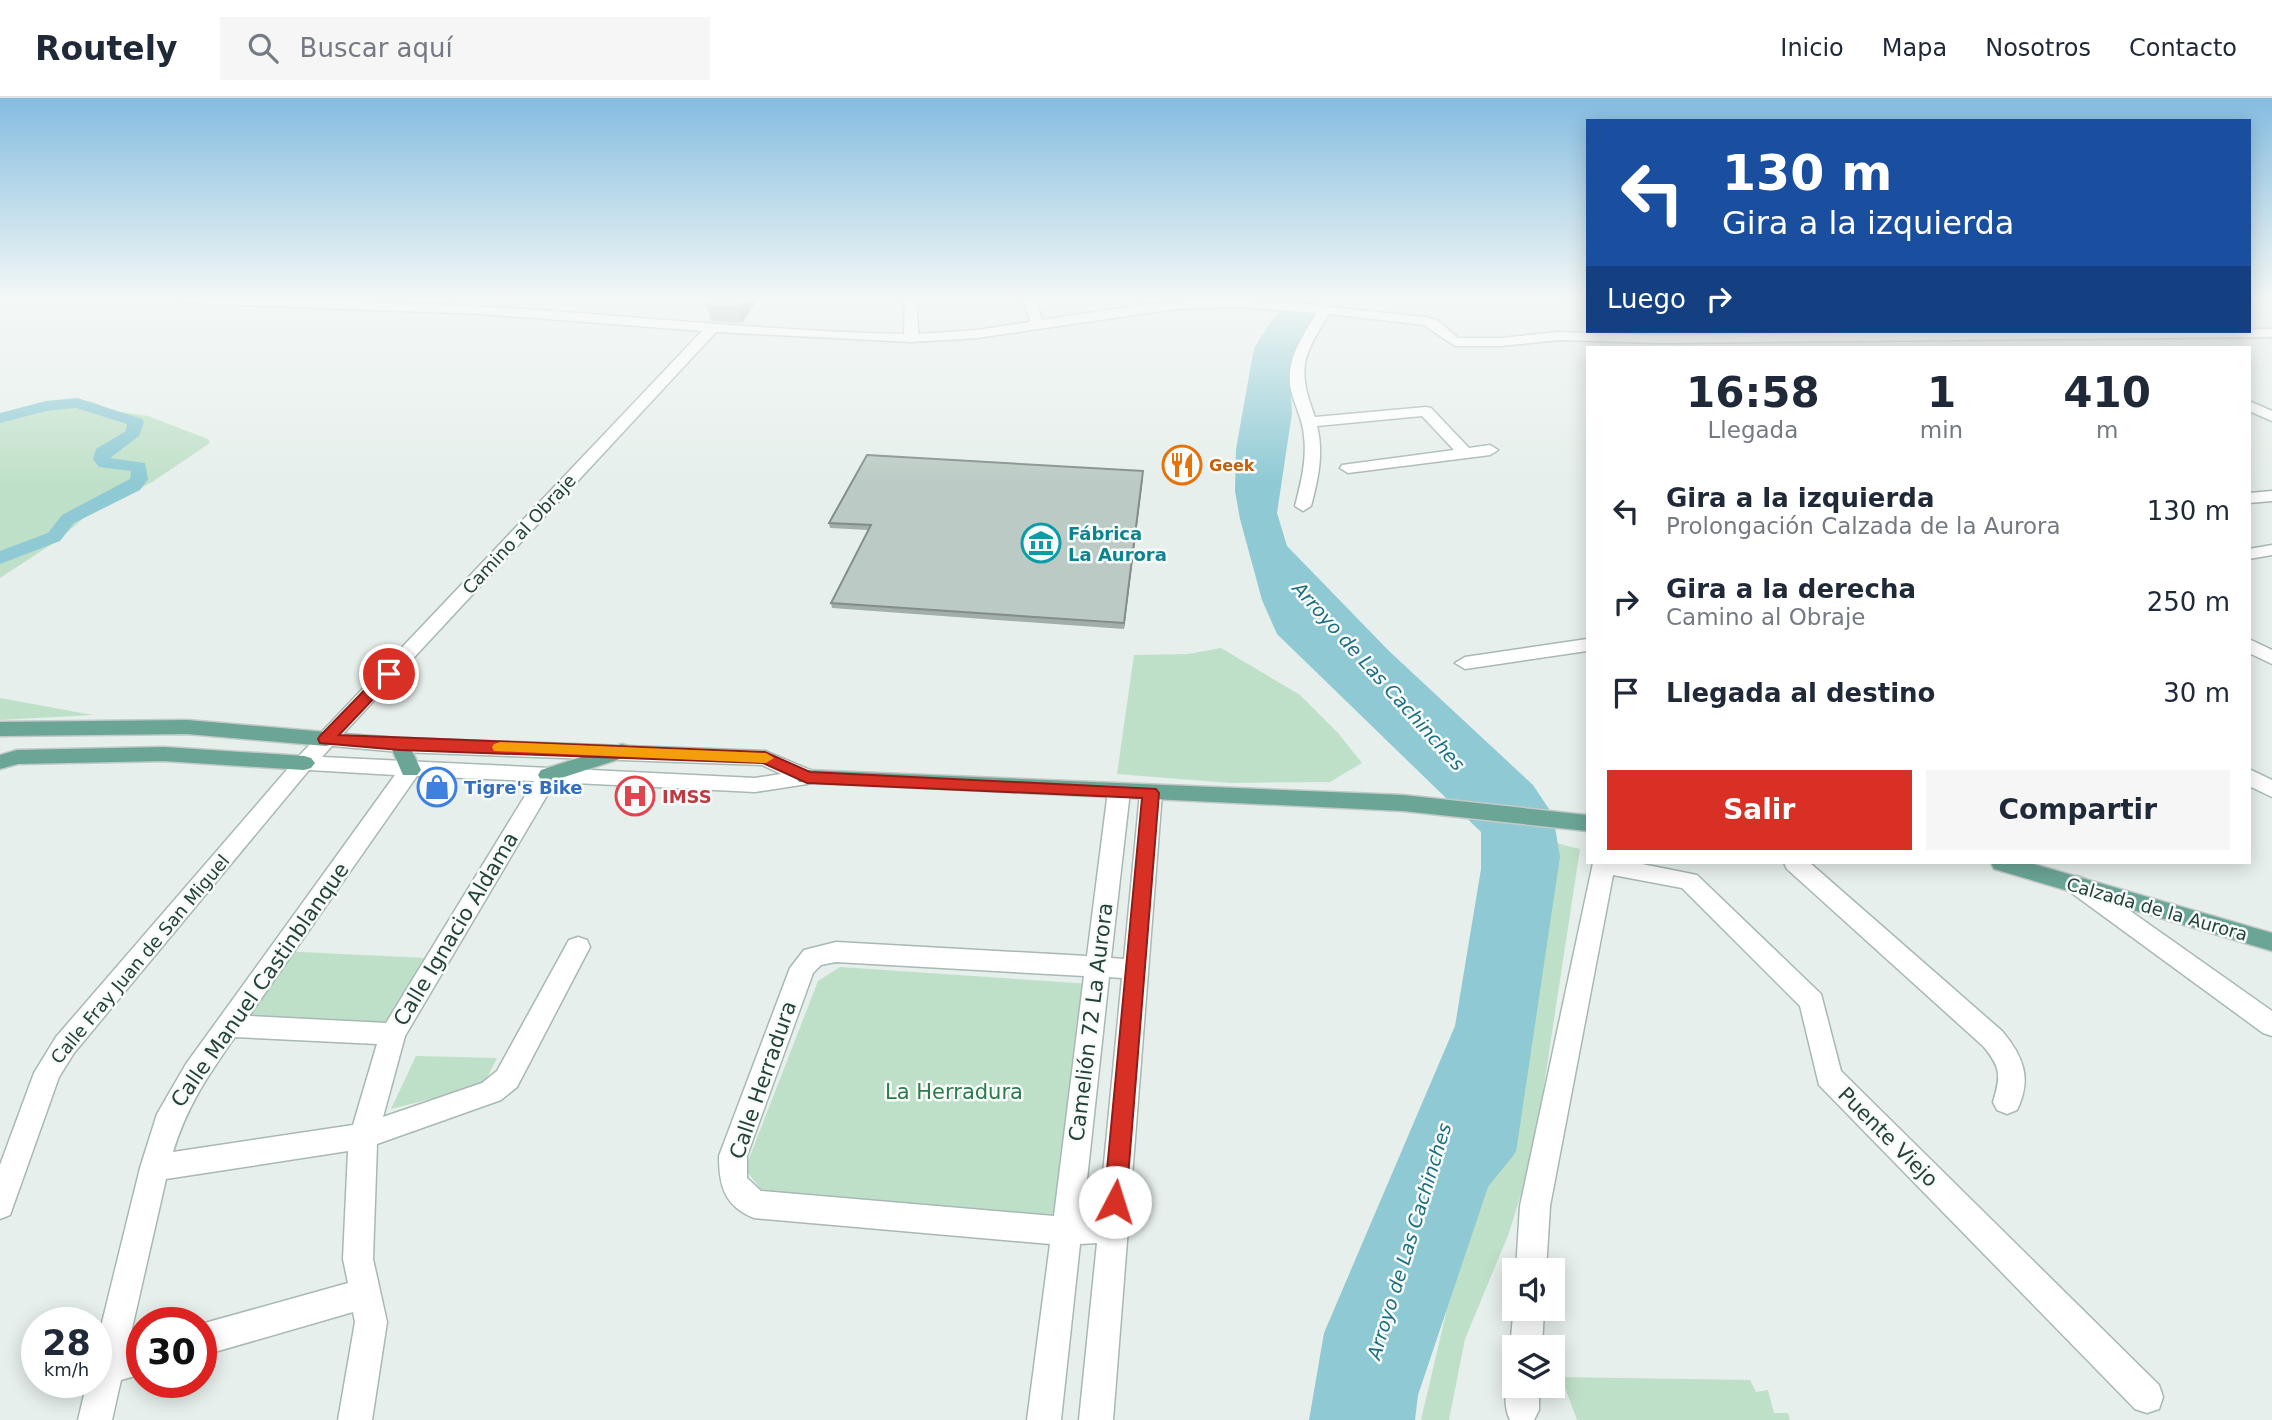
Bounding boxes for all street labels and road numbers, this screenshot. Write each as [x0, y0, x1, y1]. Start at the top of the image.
street label: Camino al Obraje [458, 470, 580, 598]
street label: Calle Ignacio Aldama [389, 828, 523, 1030]
street label: Calle Fray Juan de San Miguel [46, 850, 234, 1068]
street label: Calle Manuel Castinblanque [166, 858, 354, 1112]
street label: Calzada de la Aurora [2064, 873, 2250, 945]
street label: Camelión 72 La Aurora [1064, 901, 1118, 1143]
street label: Calle Herradura [725, 998, 801, 1162]
street label: Puente Viejo [1833, 1082, 1943, 1192]

